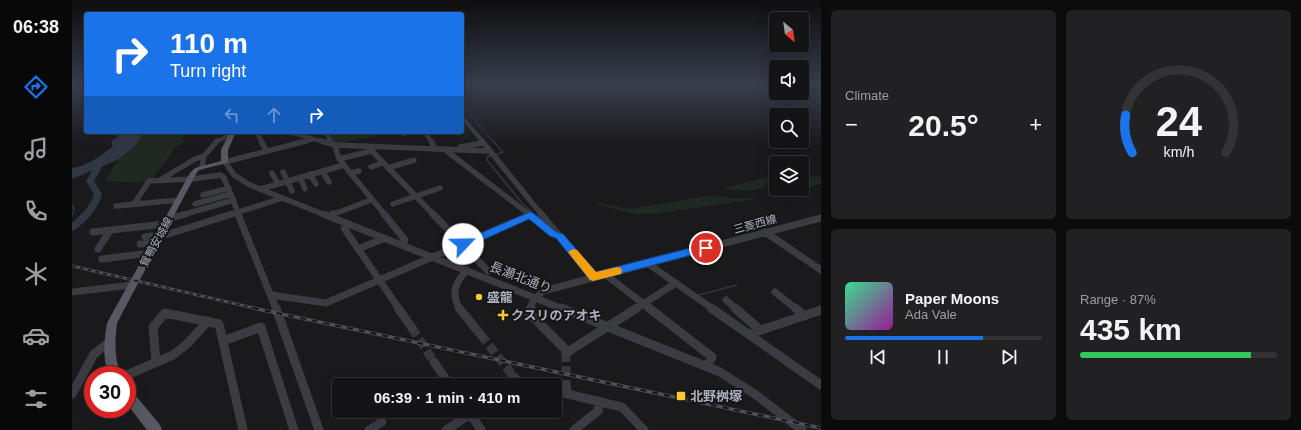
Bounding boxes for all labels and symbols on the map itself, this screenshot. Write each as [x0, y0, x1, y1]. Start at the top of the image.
north arrow [769, 12, 809, 52]
street label: 三菱西線 [732, 213, 778, 235]
street label: 鴛鴨安城線 [137, 215, 175, 269]
position arrow [442, 223, 484, 265]
pin [689, 231, 723, 265]
street label: 長瀬北通り [488, 259, 554, 296]
place label: 盛龍 [487, 290, 513, 305]
marker: 盛龍 [474, 292, 484, 302]
place label: クスリのアオキ [511, 308, 602, 323]
marker: クスリのアオキ [498, 310, 508, 320]
speed limit sign: 30 [84, 366, 136, 418]
place label: 北野桝塚 [690, 389, 742, 404]
marker: 北野桝塚 [675, 390, 687, 402]

